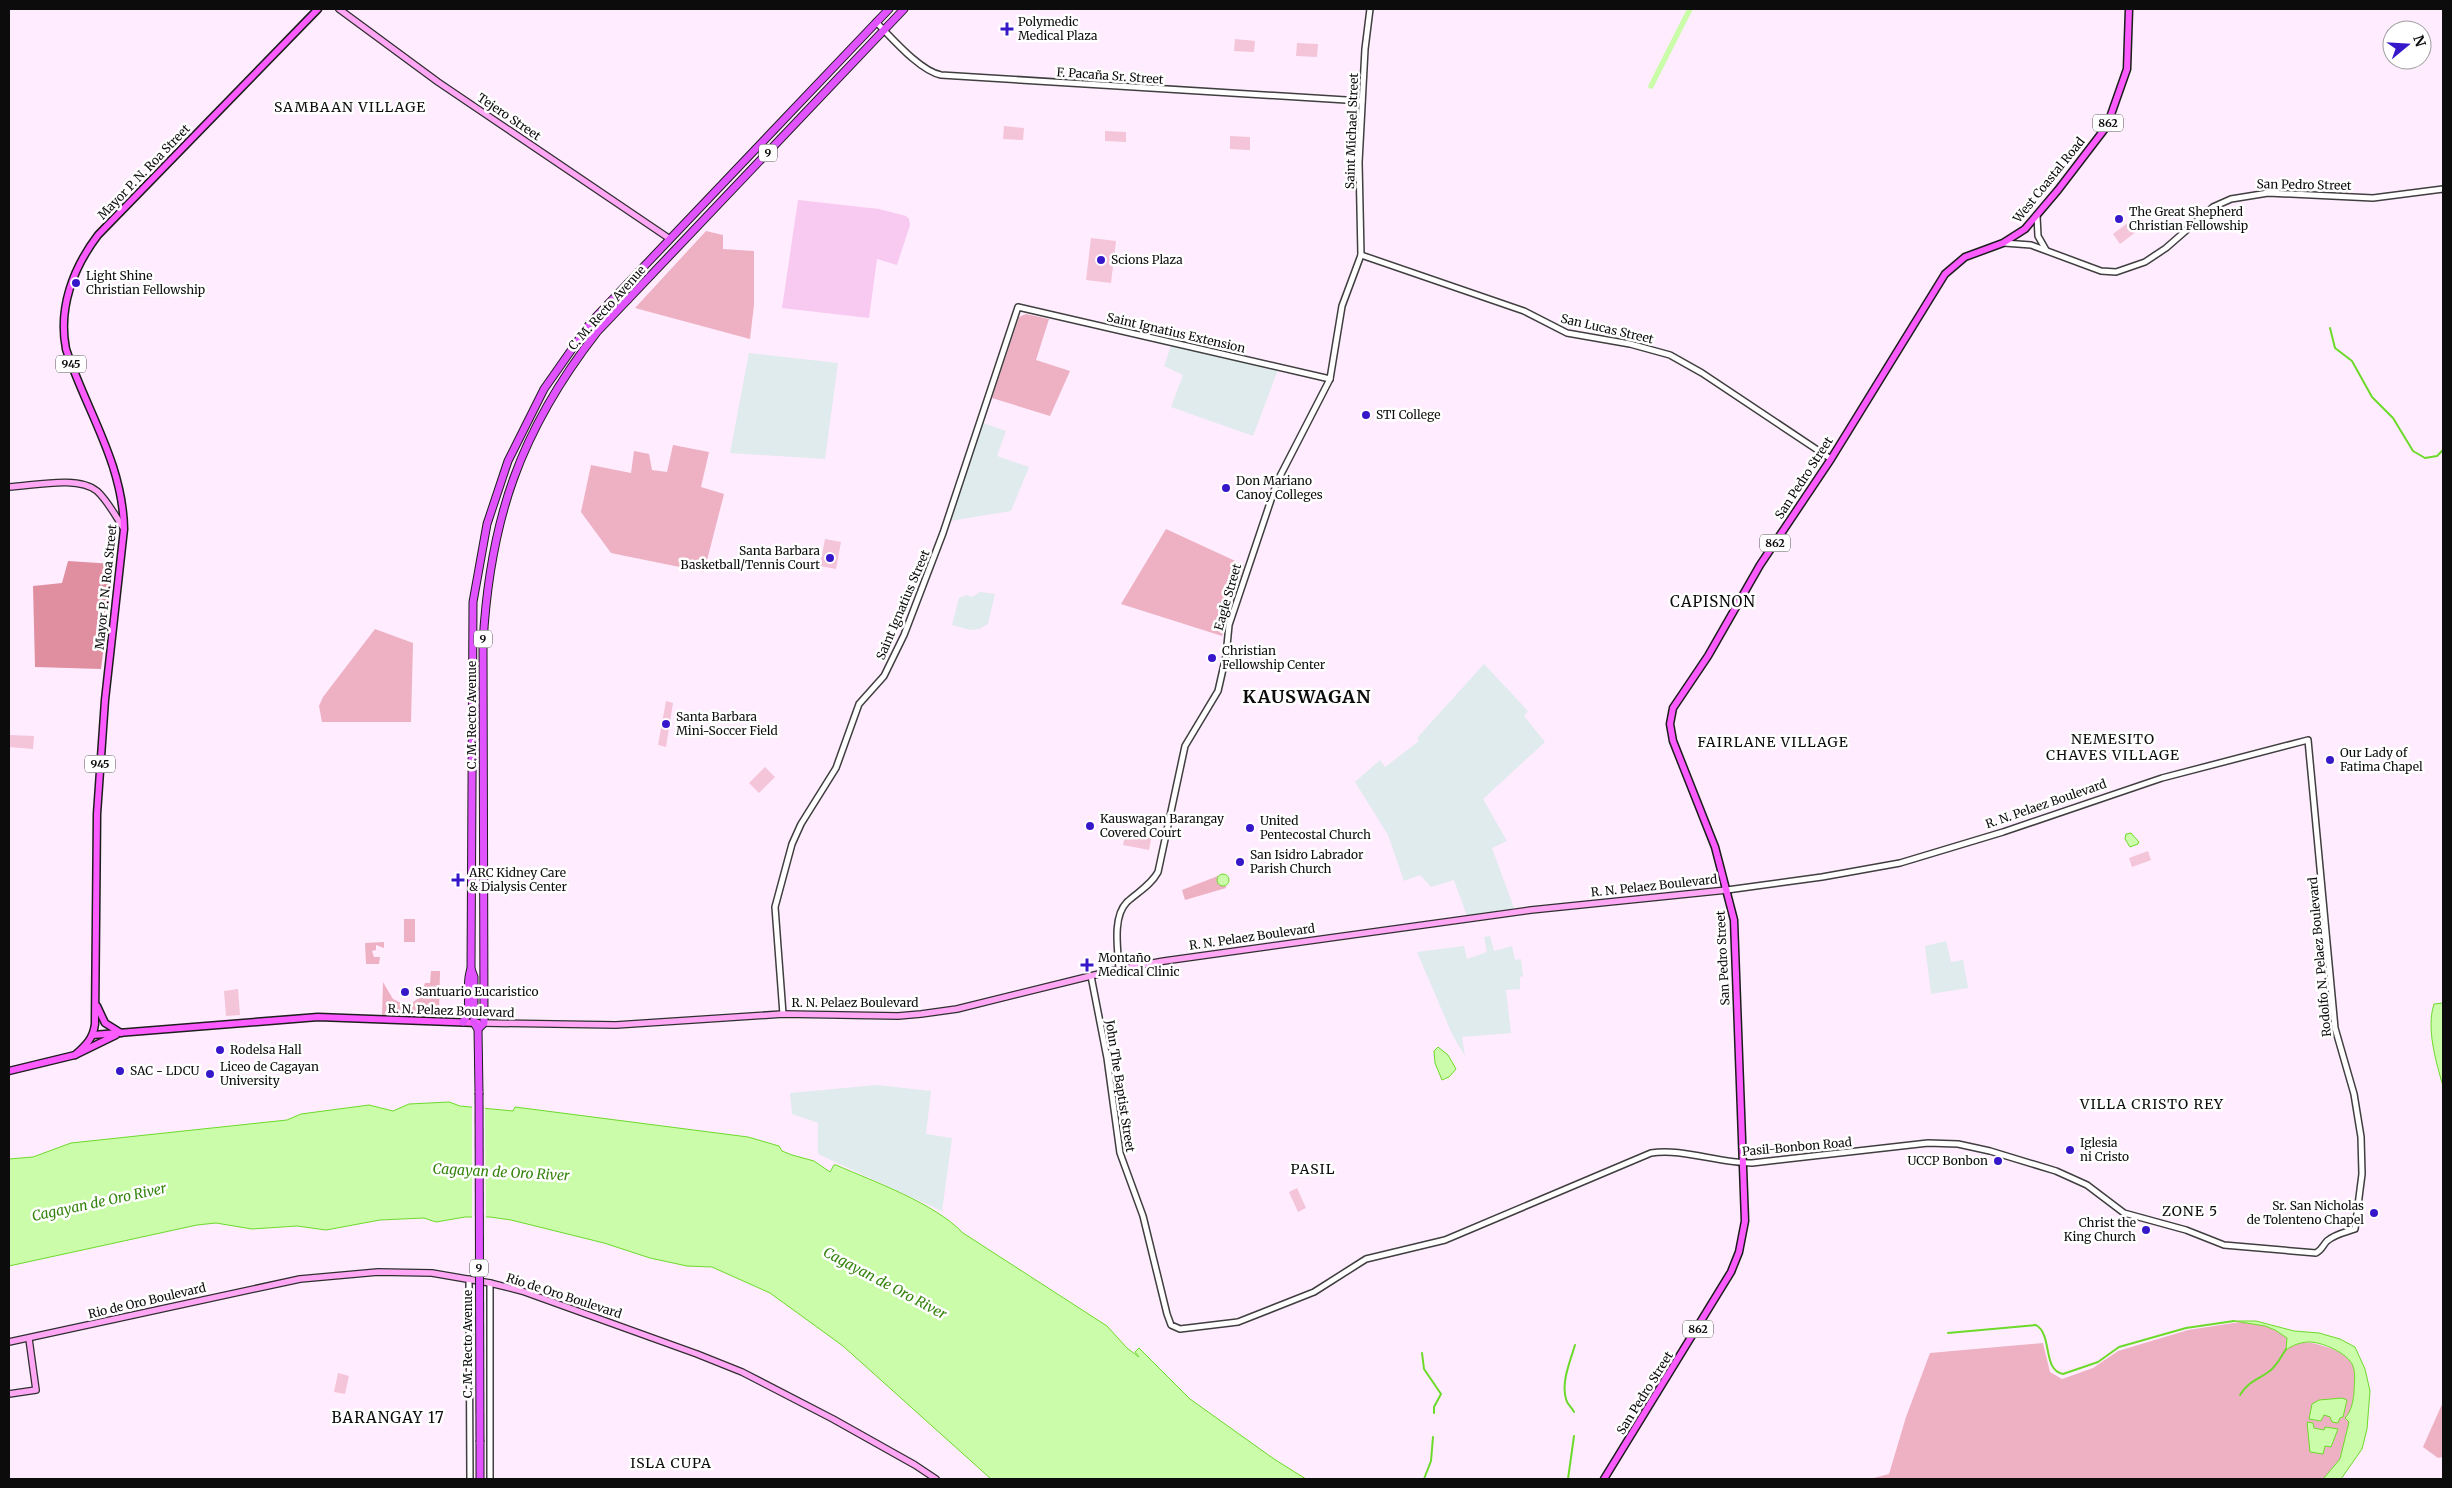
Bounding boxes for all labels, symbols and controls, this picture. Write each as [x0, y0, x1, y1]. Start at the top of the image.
place label: Polymedic Medical Plaza [1018, 14, 1098, 43]
north arrow [2382, 20, 2432, 70]
marker: Polymedic Medical Plaza [1000, 22, 1014, 36]
text: N [2409, 33, 2430, 49]
street label: F. Pacaña Sr. Street [1056, 64, 1164, 87]
street label: Saint Michael Street [1342, 72, 1361, 189]
street label: Tejero Street [475, 90, 544, 143]
district label: SAMBAAN VILLAGE [274, 98, 426, 116]
road number: 862 [2093, 115, 2123, 132]
street label: Mayor P. N. Roa Street [94, 121, 193, 222]
street label: West Coastal Road [2009, 134, 2088, 226]
road number: 9 [759, 144, 777, 162]
street label: San Pedro Street [2256, 176, 2352, 193]
place label: The Great Shepherd Christian Fellowship [2129, 204, 2248, 233]
marker: The Great Shepherd Christian Fellowship [2113, 213, 2125, 225]
place label: Scions Plaza [1111, 252, 1183, 267]
marker: Scions Plaza [1095, 254, 1107, 266]
street label: C. M. Recto Avenue [565, 262, 649, 353]
place label: Light Shine Christian Fellowship [86, 268, 205, 297]
marker: Light Shine Christian Fellowship [70, 277, 82, 289]
street label: Saint Ignatius Extension [1105, 309, 1247, 356]
street label: San Lucas Street [1559, 311, 1655, 347]
road number: 945 [56, 356, 86, 372]
place label: STI College [1376, 407, 1440, 422]
marker: STI College [1360, 409, 1372, 421]
street label: San Pedro Street [1771, 434, 1836, 522]
place label: Don Mariano Canoy Colleges [1236, 473, 1323, 502]
marker: Don Mariano Canoy Colleges [1220, 482, 1232, 494]
street label: Mayor P. N. Roa Street [91, 523, 120, 650]
road number: 862 [1760, 534, 1790, 552]
place label: Santa Barbara Basketball/Tennis Court [681, 543, 821, 572]
street label: Saint Ignatius Street [873, 547, 933, 662]
marker: Santa Barbara Basketball/Tennis Court [824, 552, 836, 564]
street label: Eagle Street [1211, 561, 1244, 632]
district label: CAPISNON [1670, 592, 1756, 611]
road number: 9 [474, 630, 492, 648]
place label: Christian Fellowship Center [1222, 643, 1326, 672]
marker: Christian Fellowship Center [1206, 652, 1218, 664]
street label: C. M. Recto Avenue [464, 661, 479, 769]
district label: KAUSWAGAN [1243, 685, 1371, 708]
place label: Santa Barbara Mini-Soccer Field [676, 709, 778, 738]
marker: Santa Barbara Mini-Soccer Field [660, 718, 672, 730]
district label: NEMESITO CHAVES VILLAGE [2046, 730, 2180, 764]
district label: FAIRLANE VILLAGE [1697, 733, 1849, 751]
place label: Our Lady of Fatima Chapel [2340, 745, 2423, 774]
marker: Our Lady of Fatima Chapel [2324, 754, 2336, 766]
road number: 945 [85, 756, 115, 772]
street label: R. N. Pelaez Boulevard [1983, 776, 2108, 831]
place label: Kauswagan Barangay Covered Court [1100, 811, 1224, 840]
place label: United Pentecostal Church [1260, 813, 1371, 842]
marker: Kauswagan Barangay Covered Court [1084, 820, 1096, 832]
marker: United Pentecostal Church [1244, 822, 1256, 834]
place label: San Isidro Labrador Parish Church [1250, 847, 1364, 876]
marker: San Isidro Labrador Parish Church [1234, 856, 1246, 868]
place label: ARC Kidney Care & Dialysis Center [468, 865, 568, 894]
street label: R. N. Pelaez Boulevard [1590, 871, 1718, 900]
marker: ARC Kidney Care & Dialysis Center [451, 873, 465, 887]
street label: Rodolfo N. Pelaez Boulevard [2305, 876, 2334, 1038]
street label: San Pedro Street [1713, 910, 1732, 1006]
street label: R. N. Pelaez Boulevard [1188, 920, 1316, 953]
place label: Montaño Medical Clinic [1098, 950, 1180, 979]
marker: Montaño Medical Clinic [1080, 958, 1094, 972]
place label: Santuario Eucaristico [415, 984, 538, 999]
marker: Santuario Eucaristico [399, 986, 411, 998]
street label: R. N. Pelaez Boulevard [791, 995, 919, 1010]
street label: R. N. Pelaez Boulevard [387, 1001, 515, 1020]
street label: John The Baptist Street [1102, 1018, 1138, 1153]
place label: Rodelsa Hall [230, 1042, 302, 1057]
marker: Rodelsa Hall [214, 1044, 226, 1056]
place label: Liceo de Cagayan University [220, 1059, 319, 1088]
place label: SAC - LDCU [130, 1063, 200, 1078]
marker: SAC - LDCU [114, 1065, 126, 1077]
marker: Liceo de Cagayan University [204, 1068, 216, 1080]
district label: VILLA CRISTO REY [2079, 1095, 2224, 1113]
street label: Pasil-Bonbon Road [1741, 1134, 1852, 1159]
place label: Iglesia ni Cristo [2080, 1135, 2129, 1164]
marker: Iglesia ni Cristo [2064, 1144, 2076, 1156]
place label: UCCP Bonbon [1907, 1153, 1988, 1168]
marker: UCCP Bonbon [1992, 1155, 2004, 1167]
water label: Cagayan de Oro River [432, 1159, 570, 1185]
district label: PASIL [1291, 1160, 1335, 1178]
water label: Cagayan de Oro River [30, 1179, 168, 1225]
place label: Sr. San Nicholas de Tolenteno Chapel [2247, 1198, 2364, 1227]
district label: ZONE 5 [2162, 1202, 2218, 1220]
marker: Sr. San Nicholas de Tolenteno Chapel [2368, 1207, 2380, 1219]
place label: Christ the King Church [2064, 1215, 2136, 1244]
marker: Christ the King Church [2140, 1224, 2152, 1236]
water label: Cagayan de Oro River [820, 1243, 950, 1323]
road number: 9 [470, 1260, 488, 1276]
street label: Rio de Oro Boulevard [505, 1270, 624, 1321]
street label: Rio de Oro Boulevard [87, 1280, 207, 1321]
street label: C. M. Recto Avenue [460, 1290, 475, 1398]
road number: 862 [1683, 1320, 1713, 1338]
street label: San Pedro Street [1613, 1348, 1676, 1437]
district label: BARANGAY 17 [332, 1408, 444, 1427]
district label: ISLA CUPA [630, 1454, 712, 1472]

